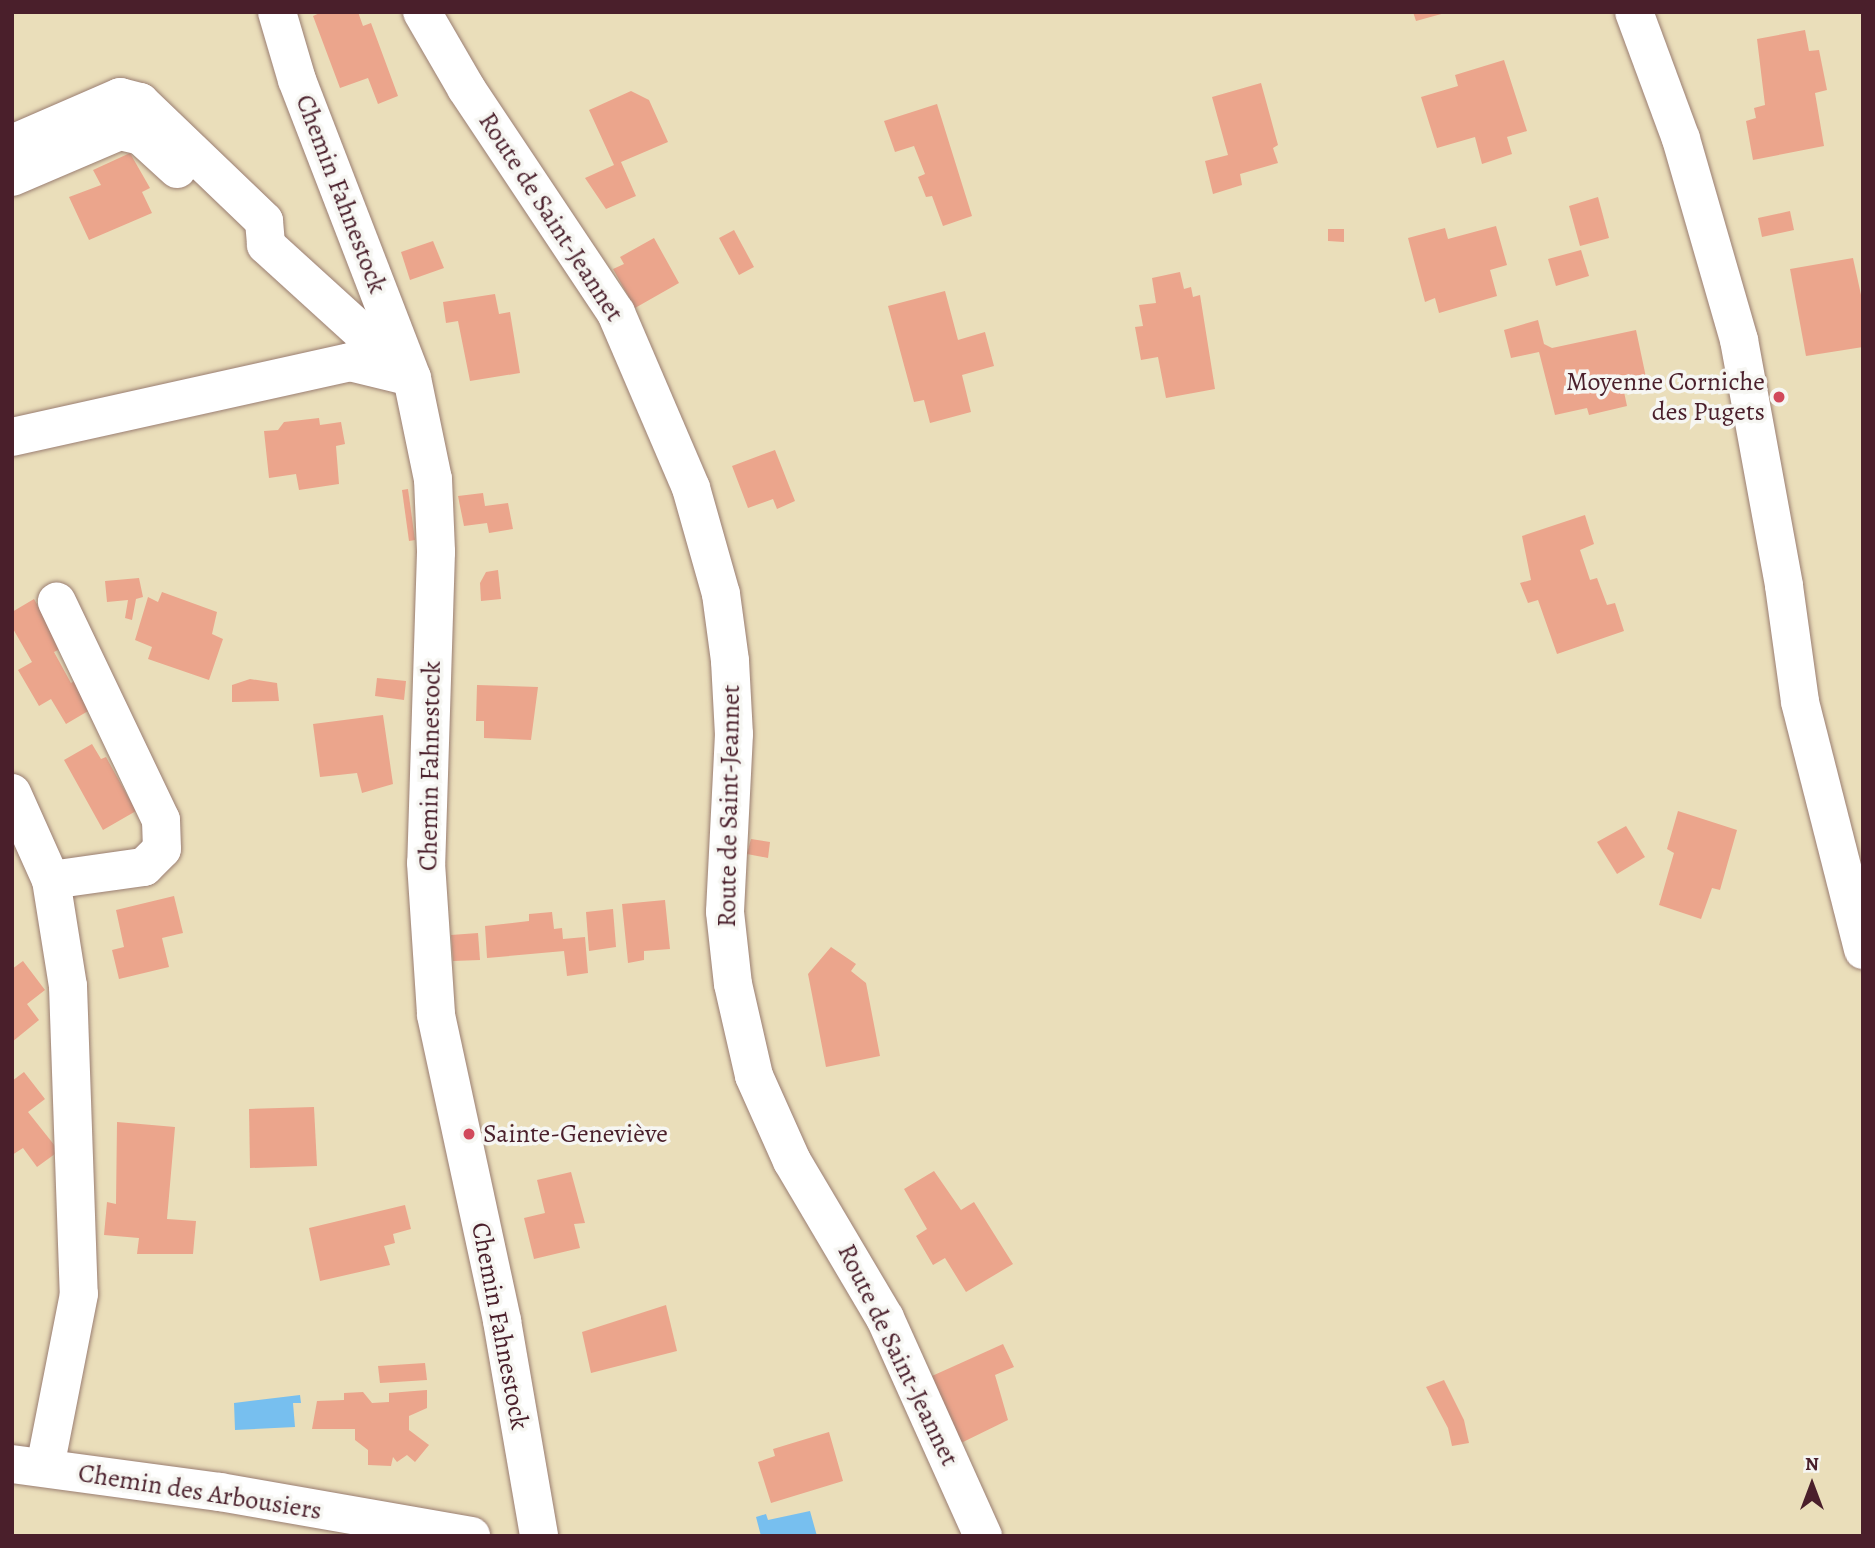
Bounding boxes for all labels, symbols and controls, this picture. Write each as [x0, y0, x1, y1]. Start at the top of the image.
street label: Chemin Fahnestock [289, 90, 393, 298]
street label: Route de Saint-Jeannet [472, 107, 630, 327]
place label: Moyenne Corniche des Pugets [1566, 366, 1765, 428]
marker: Moyenne Corniche des Pugets [1771, 389, 1787, 405]
street label: Chemin Fahnestock [413, 661, 447, 871]
street label: Route de Saint-Jeannet [711, 684, 747, 928]
place label: Sainte-Geneviève [483, 1118, 668, 1150]
marker: Sainte-Geneviève [461, 1126, 477, 1142]
street label: Chemin Fahnestock [465, 1220, 535, 1432]
street label: Route de Saint-Jeannet [831, 1239, 965, 1471]
north arrow [1777, 1450, 1847, 1520]
text: N [1805, 1451, 1819, 1477]
street label: Chemin des Arbousiers [76, 1457, 324, 1527]

